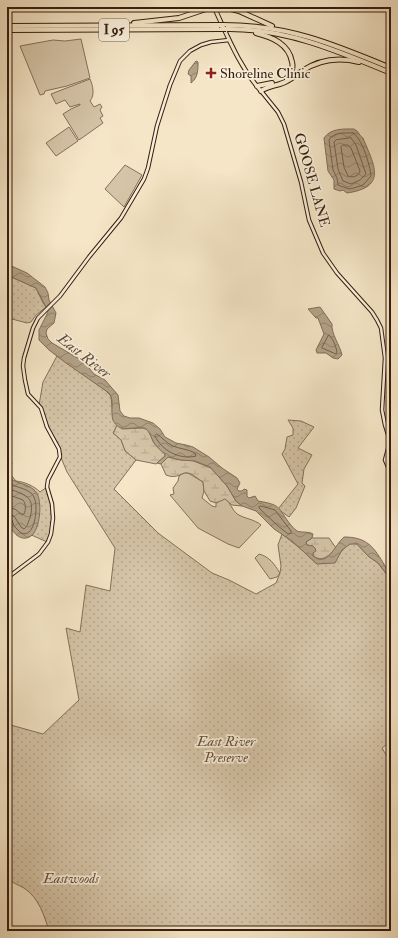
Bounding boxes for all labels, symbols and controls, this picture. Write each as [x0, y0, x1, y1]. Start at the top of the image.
road number: I 95 [99, 19, 129, 41]
place label: Shoreline Clinic [220, 65, 311, 82]
marker: Shoreline Clinic [205, 67, 217, 79]
street label: GOOSE LANE [290, 131, 334, 229]
water label: East River [53, 329, 116, 384]
park label: East River Preserve [196, 733, 256, 766]
park label: Eastwoods [42, 870, 100, 887]

